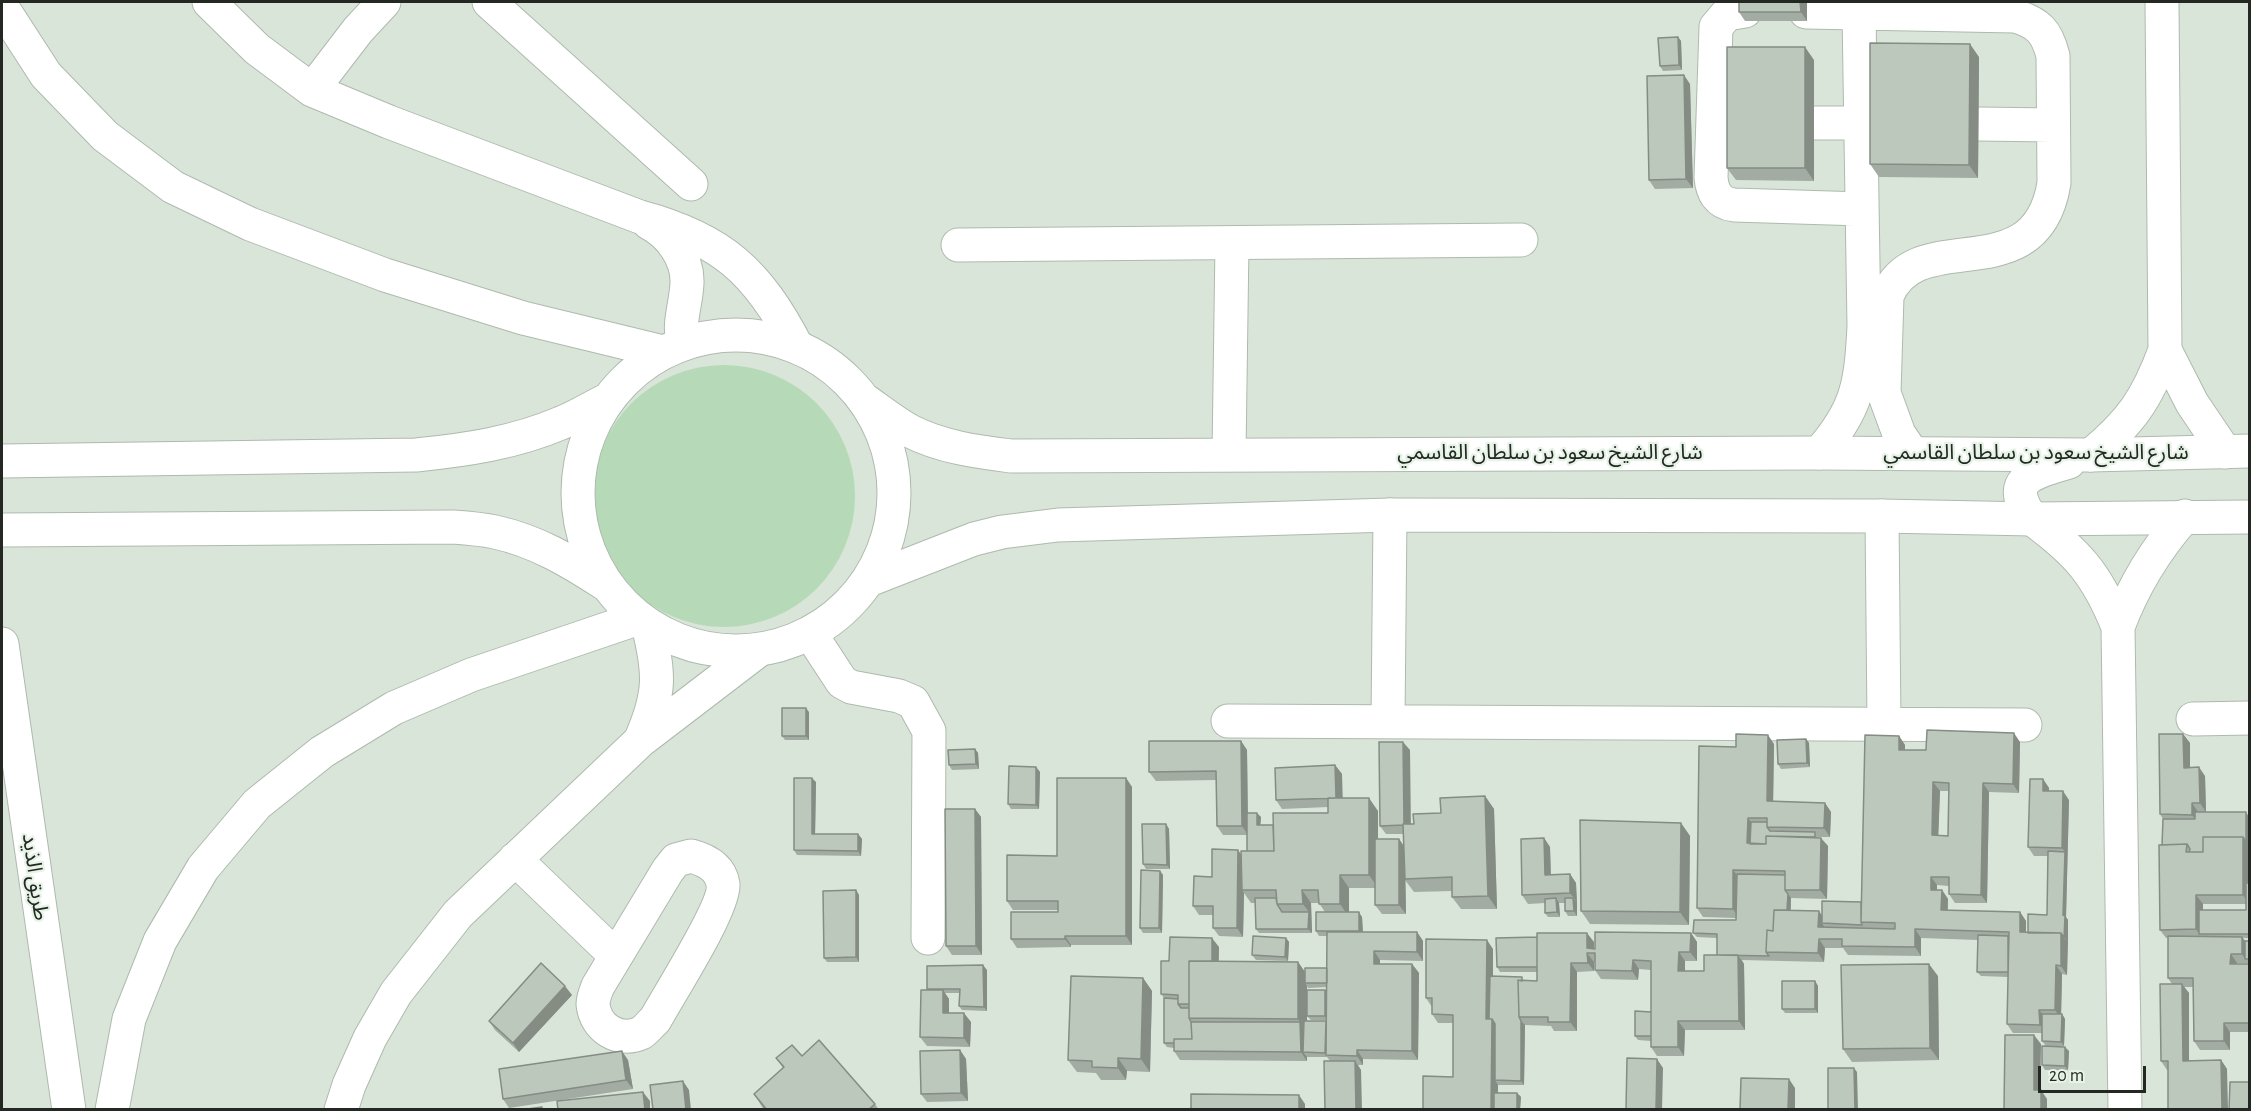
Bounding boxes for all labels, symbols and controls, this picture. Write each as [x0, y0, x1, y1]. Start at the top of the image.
street label: شارع الشيخ سعود بن سلطان القاسمي [1397, 440, 1703, 466]
street label: شارع الشيخ سعود بن سلطان القاسمي [1883, 440, 2189, 466]
street label: طريق الذيد [16, 832, 54, 922]
scale bar [2041, 1054, 2149, 1092]
text: 20 m [2049, 1067, 2084, 1085]

